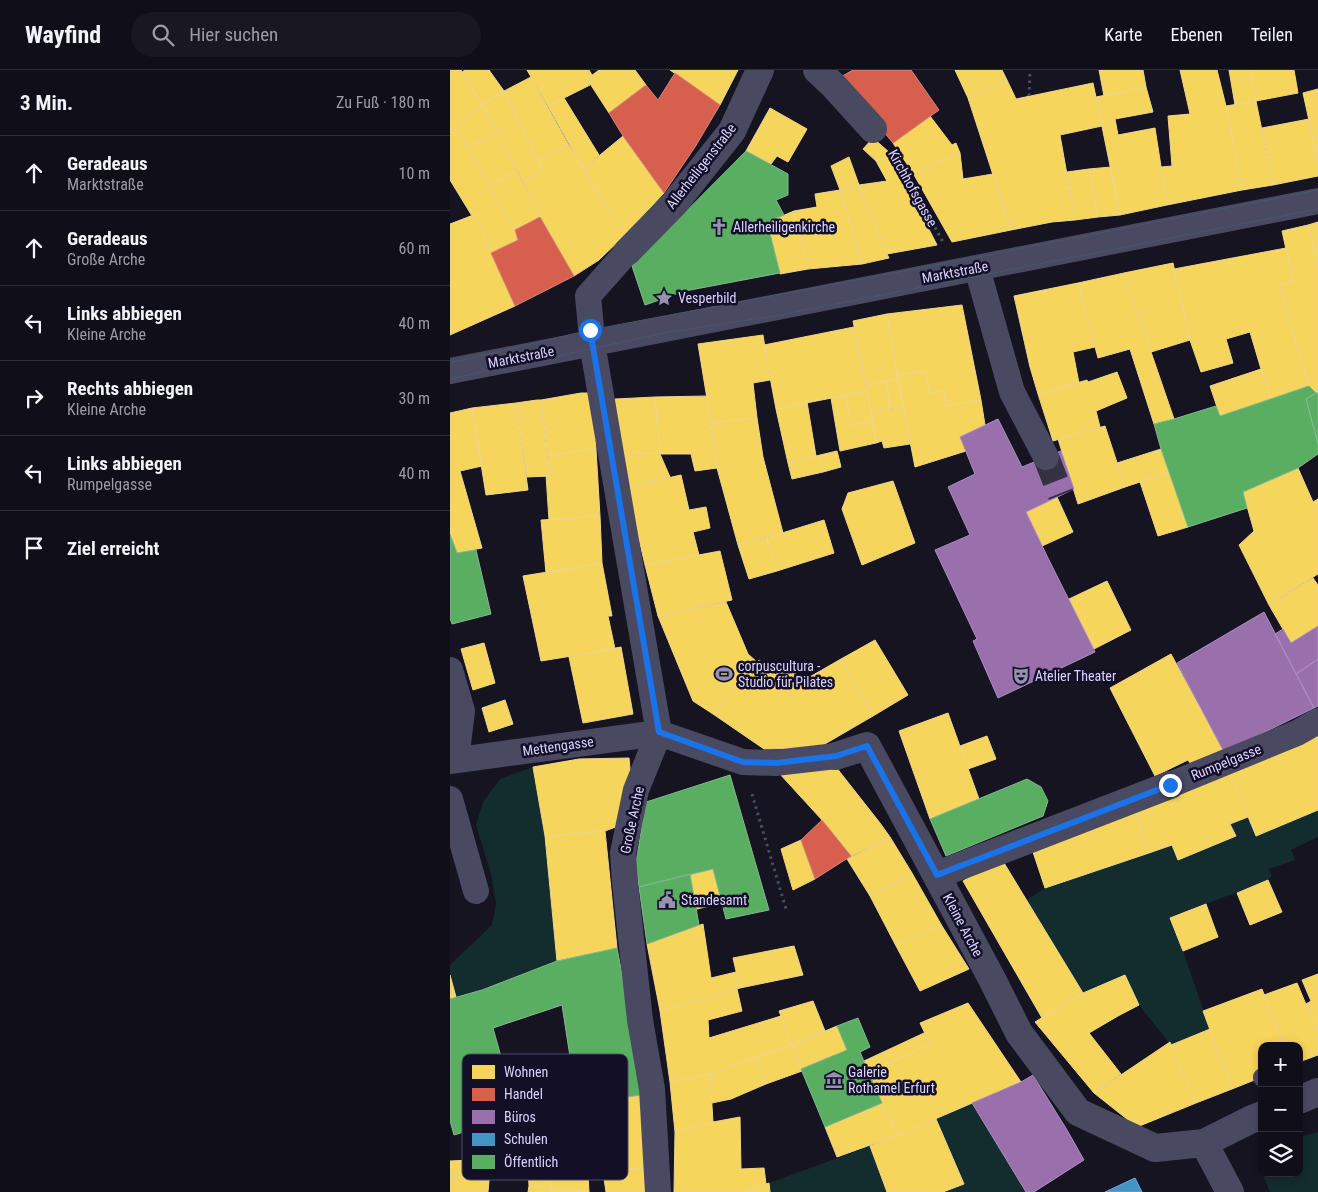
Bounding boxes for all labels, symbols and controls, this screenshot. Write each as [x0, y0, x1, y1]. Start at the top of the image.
search box [131, 12, 481, 57]
text: Wayfind [25, 21, 101, 49]
icon: search [149, 21, 177, 49]
text: Hier suchen [189, 23, 278, 46]
text: Karte [1104, 24, 1143, 45]
text: Ebenen [1171, 24, 1223, 45]
text: Teilen [1251, 24, 1293, 45]
text: 3 Min. [20, 91, 73, 115]
text: Zu Fuß · 180 m [336, 93, 430, 112]
street label: Allerheiligenstraße [663, 120, 739, 212]
street label: Kirchhofsgasse [885, 147, 941, 230]
text: Geradeaus [67, 152, 148, 175]
icon: ahead [20, 159, 48, 187]
text: 10 m [398, 164, 430, 183]
text: Marktstraße [67, 175, 144, 194]
church icon: Allerheiligenkirche [709, 217, 729, 237]
place label: Allerheiligenkirche [733, 219, 835, 235]
text: Geradeaus [67, 227, 148, 250]
icon: ahead [20, 234, 48, 262]
text: 60 m [398, 239, 430, 258]
text: Große Arche [67, 250, 145, 269]
street label: Marktstraße [921, 258, 990, 286]
place icon: Vesperbild [654, 288, 674, 308]
place label: Vesperbild [678, 290, 737, 306]
text: Links abbiegen [67, 302, 182, 325]
icon: left [20, 309, 48, 337]
text: 40 m [398, 314, 430, 333]
route start [579, 319, 602, 342]
text: Kleine Arche [67, 325, 146, 344]
street label: Marktstraße [487, 343, 556, 371]
text: Rechts abbiegen [67, 377, 193, 400]
icon: right [20, 384, 48, 412]
text: 30 m [398, 389, 430, 408]
text: Kleine Arche [67, 400, 146, 419]
text: Links abbiegen [67, 452, 182, 475]
icon: left [20, 459, 48, 487]
text: 40 m [398, 464, 430, 483]
text: Rumpelgasse [67, 475, 152, 494]
icon: arrive [20, 534, 48, 562]
text: Ziel erreicht [67, 537, 159, 560]
place label: corpuscultura - Studio für Pilates [738, 658, 833, 690]
sports icon: corpuscultura - Studio für Pilates [714, 664, 734, 684]
theatre icon: Atelier Theater [1011, 666, 1031, 686]
place label: Atelier Theater [1035, 668, 1116, 684]
street label: Mettengasse [521, 733, 595, 759]
street label: Rumpelgasse [1189, 740, 1264, 783]
route end [1159, 774, 1182, 797]
street label: Große Arche [617, 784, 647, 855]
public building icon: Standesamt [657, 890, 677, 910]
street label: Kleine Arche [940, 891, 987, 960]
place label: Standesamt [681, 892, 747, 908]
map controls [1258, 1042, 1303, 1177]
button: + [1258, 1042, 1303, 1087]
legend [462, 1054, 628, 1180]
text: Wohnen [504, 1064, 548, 1080]
place label: Galerie Rothamel Erfurt [848, 1064, 935, 1096]
museum icon: Galerie Rothamel Erfurt [824, 1070, 844, 1090]
text: Handel [504, 1086, 543, 1102]
button: − [1258, 1087, 1303, 1132]
text: Büros [504, 1109, 536, 1125]
text: Schulen [504, 1131, 548, 1147]
button: layers [1258, 1132, 1303, 1177]
text: Öffentlich [504, 1154, 558, 1170]

